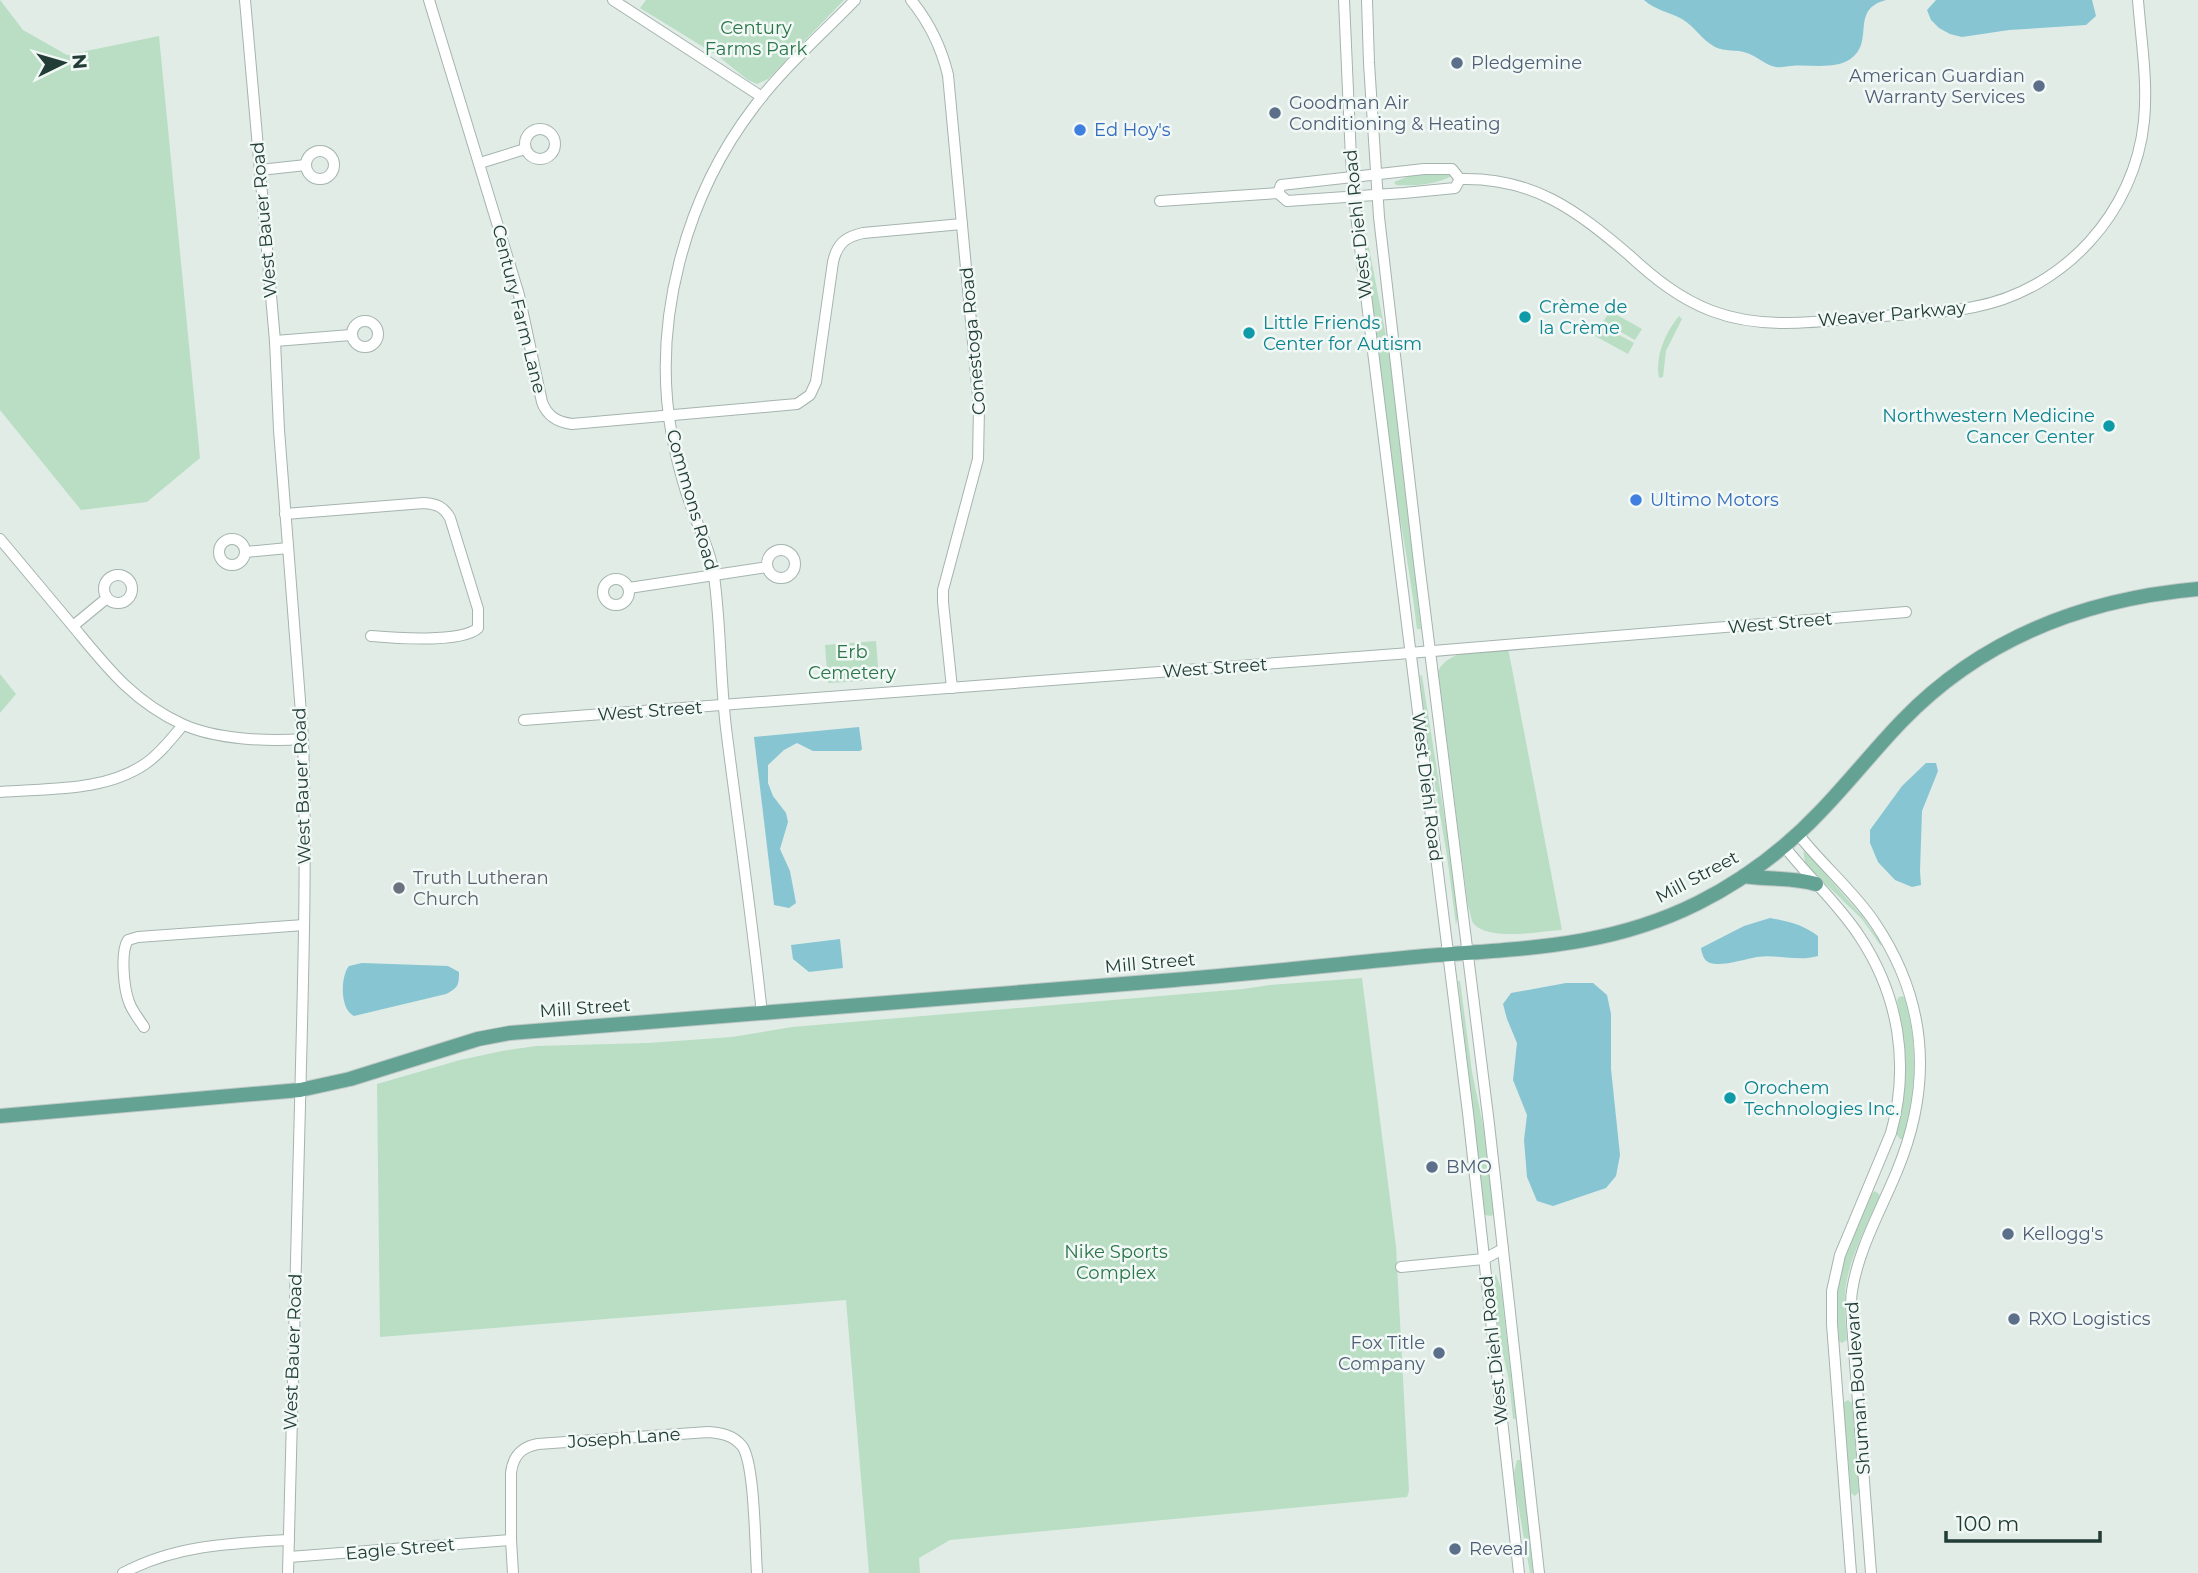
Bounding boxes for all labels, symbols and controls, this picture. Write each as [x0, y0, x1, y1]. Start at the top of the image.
park label: Century Farms Park [705, 17, 807, 60]
north arrow [28, 28, 98, 98]
place label: Pledgemine [1471, 52, 1582, 74]
text: N [67, 53, 92, 70]
marker: Pledgemine [1449, 55, 1465, 71]
place label: American Guardian Warranty Services [1849, 65, 2025, 108]
marker: American Guardian Warranty Services [2031, 78, 2047, 94]
place label: Goodman Air Conditioning & Heating [1289, 92, 1501, 135]
marker: Goodman Air Conditioning & Heating [1267, 105, 1283, 121]
place label: Ed Hoy's [1094, 119, 1171, 141]
marker: Ed Hoy's [1072, 122, 1088, 138]
street label: West Bauer Road [246, 141, 282, 299]
street label: West Diehl Road [1339, 148, 1377, 300]
street label: Century Farm Lane [487, 222, 551, 396]
street label: Conestoga Road [956, 266, 990, 416]
place label: Crème de la Crème [1539, 296, 1628, 339]
street label: Weaver Parkway [1817, 297, 1967, 331]
marker: Crème de la Crème [1517, 309, 1533, 325]
place label: Little Friends Center for Autism [1263, 312, 1422, 355]
marker: Little Friends Center for Autism [1241, 325, 1257, 341]
place label: Northwestern Medicine Cancer Center [1882, 405, 2095, 448]
marker: Northwestern Medicine Cancer Center [2101, 418, 2117, 434]
street label: Commons Road [661, 427, 723, 573]
place label: Ultimo Motors [1650, 489, 1779, 511]
marker: Ultimo Motors [1628, 492, 1644, 508]
street label: West Street [1727, 607, 1833, 639]
park label: Erb Cemetery [808, 641, 896, 684]
street label: West Street [1162, 653, 1268, 683]
street label: West Street [597, 696, 703, 726]
street label: West Bauer Road [288, 707, 316, 865]
street label: West Diehl Road [1407, 711, 1447, 863]
street label: Mill Street [1652, 846, 1742, 908]
place label: Truth Lutheran Church [413, 867, 549, 910]
marker: Truth Lutheran Church [391, 880, 407, 896]
street label: Mill Street [1104, 948, 1196, 978]
street label: Mill Street [539, 994, 631, 1022]
place label: Orochem Technologies Inc. [1744, 1077, 1899, 1120]
marker: Orochem Technologies Inc. [1722, 1090, 1738, 1106]
place label: BMO [1446, 1156, 1492, 1178]
marker: BMO [1424, 1159, 1440, 1175]
place label: Kellogg's [2022, 1223, 2104, 1245]
marker: Kellogg's [2000, 1226, 2016, 1242]
park label: Nike Sports Complex [1064, 1241, 1168, 1284]
street label: West Bauer Road [279, 1273, 307, 1431]
street label: West Diehl Road [1475, 1274, 1513, 1426]
street label: Shuman Boulevard [1841, 1301, 1875, 1475]
place label: RXO Logistics [2028, 1308, 2151, 1330]
marker: RXO Logistics [2006, 1311, 2022, 1327]
place label: Fox Title Company [1338, 1332, 1425, 1375]
marker: Fox Title Company [1431, 1345, 1447, 1361]
street label: Joseph Lane [566, 1423, 681, 1453]
scale bar [1946, 1500, 2100, 1544]
text: 100 m [1956, 1511, 2019, 1536]
street label: Eagle Street [344, 1533, 456, 1565]
place label: Reveal [1469, 1538, 1528, 1560]
marker: Reveal [1447, 1541, 1463, 1557]

